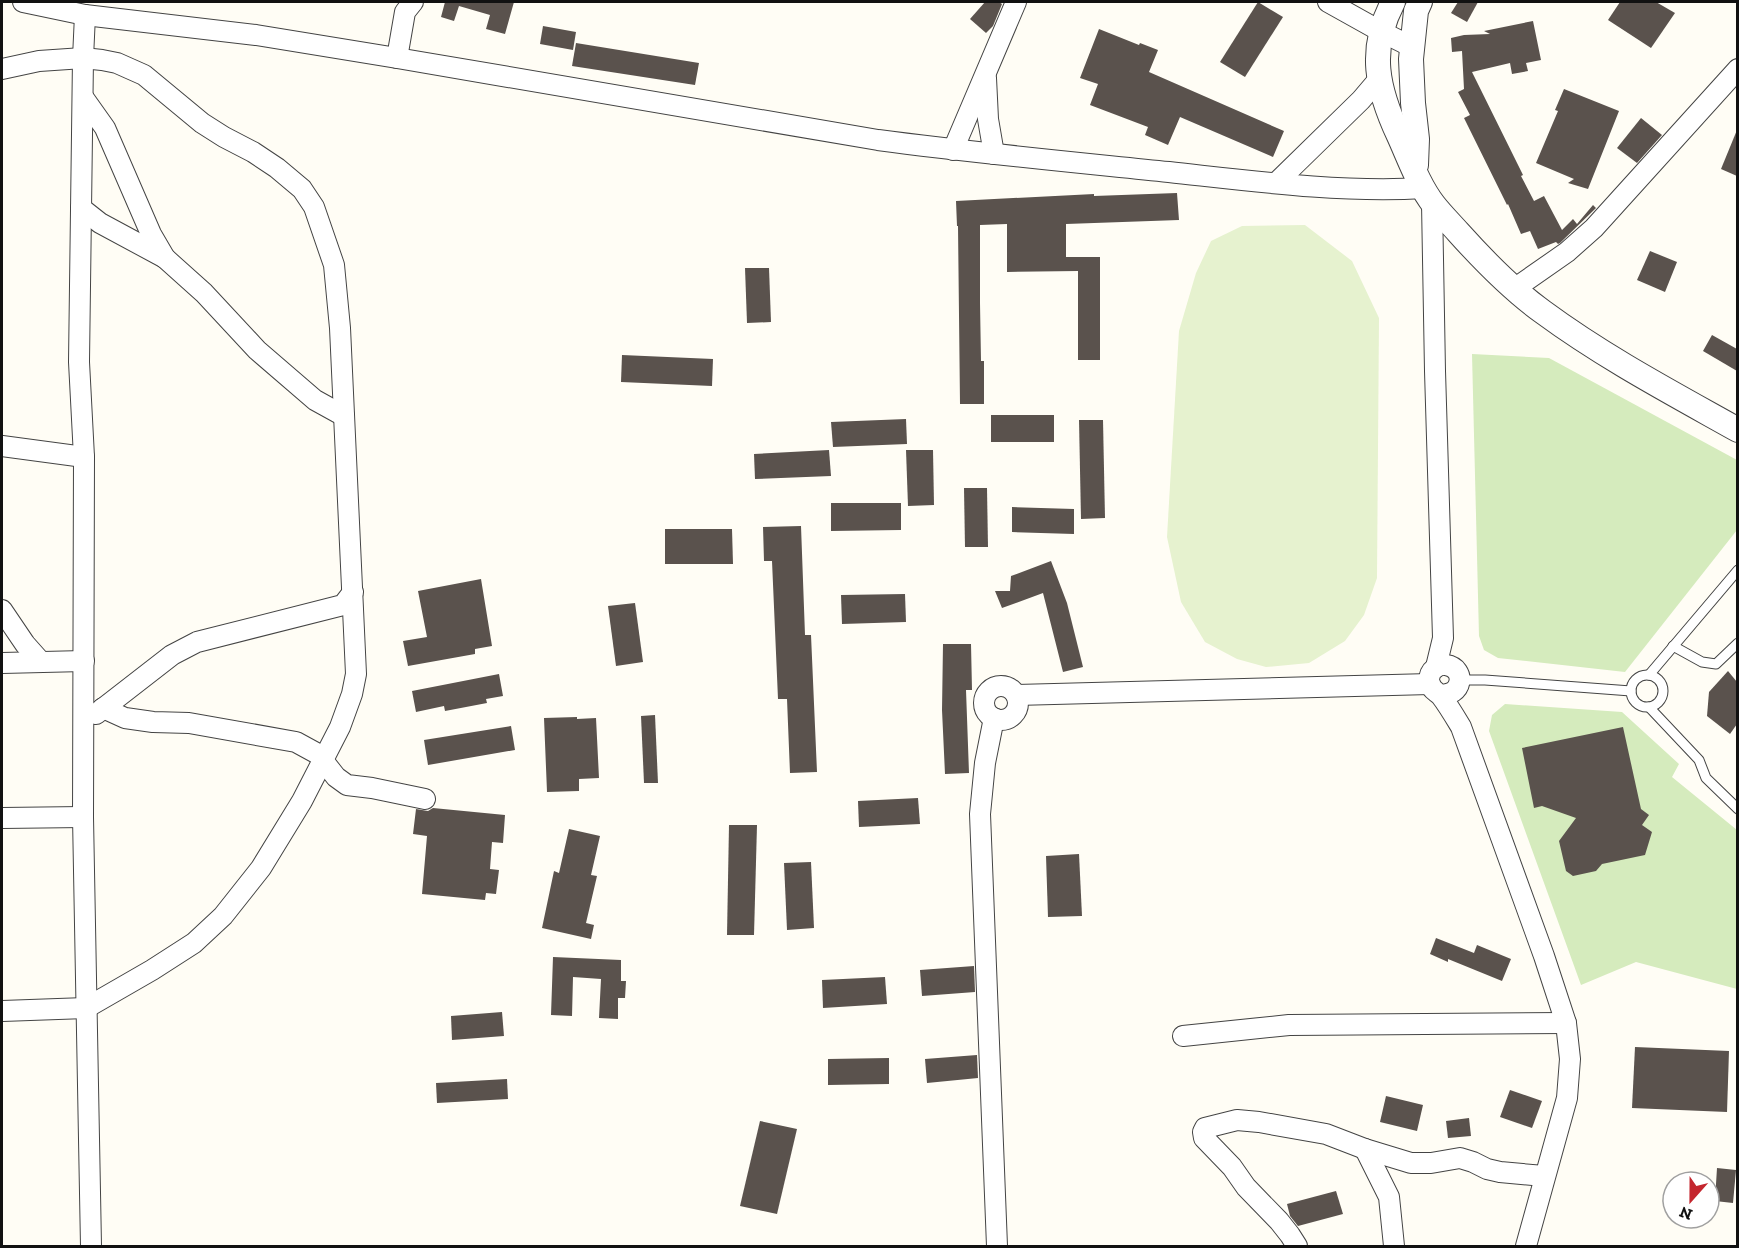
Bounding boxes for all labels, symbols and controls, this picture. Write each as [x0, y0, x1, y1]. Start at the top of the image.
north arrow [1661, 1170, 1721, 1230]
text: N [1677, 1202, 1695, 1225]

